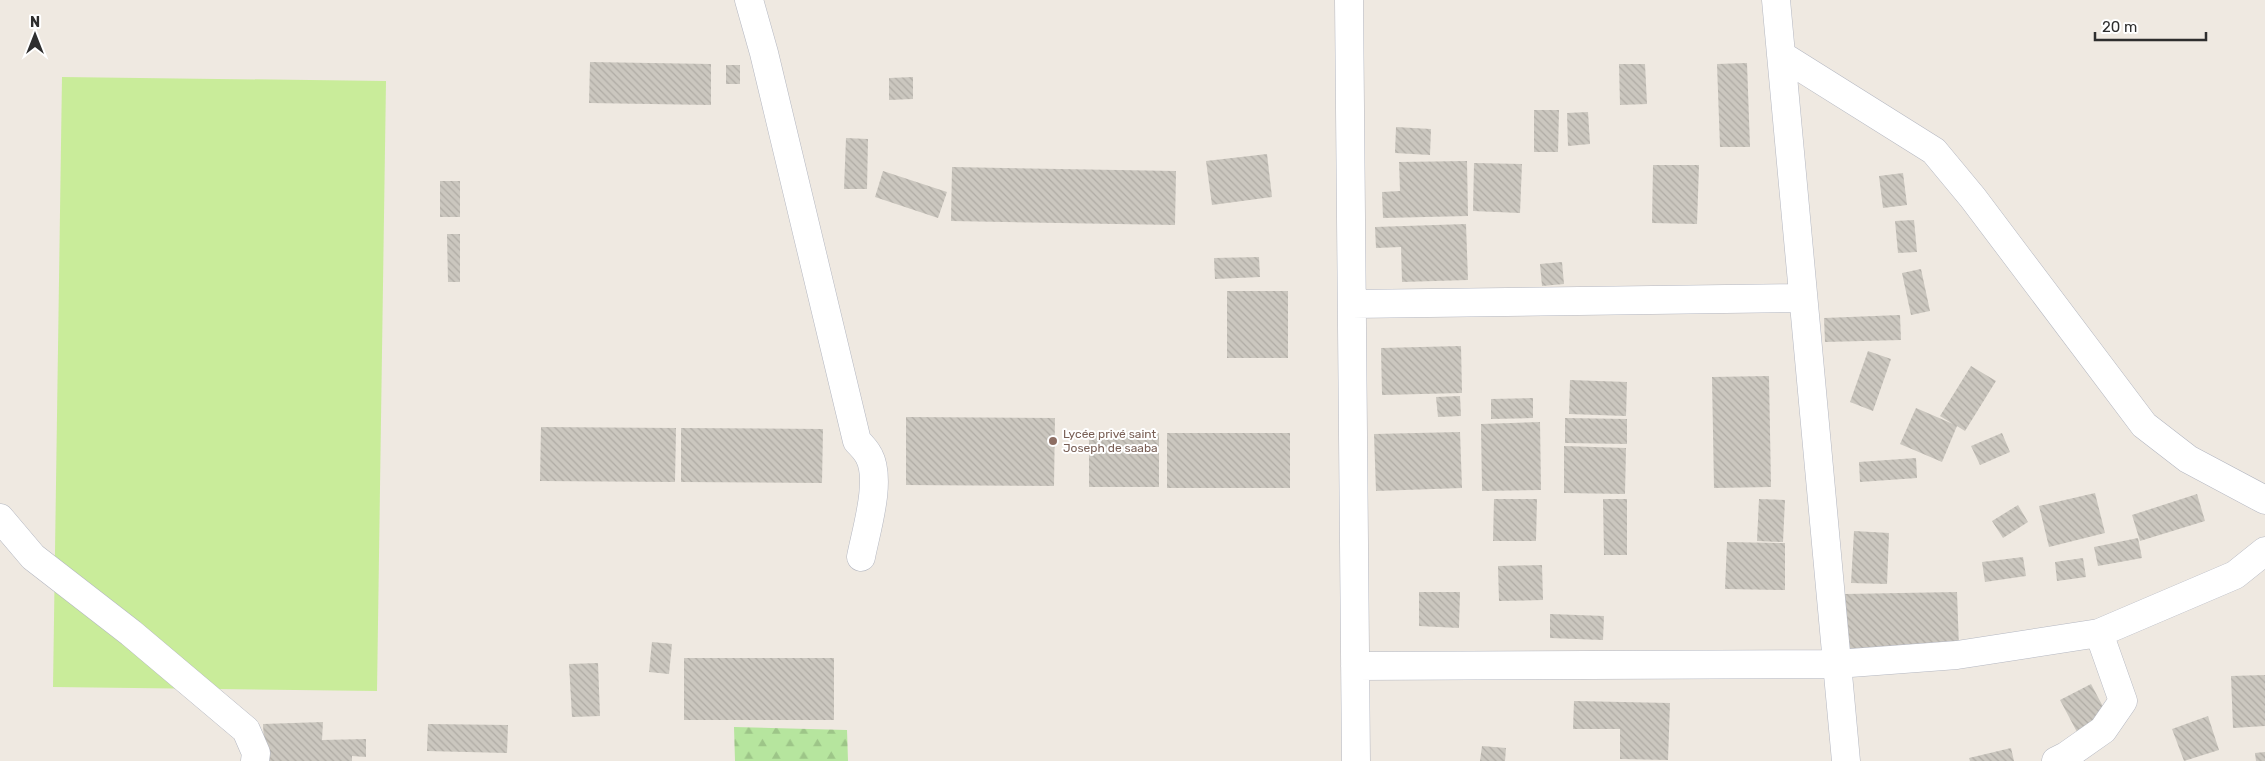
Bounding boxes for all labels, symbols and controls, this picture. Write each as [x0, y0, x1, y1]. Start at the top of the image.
north arrow [10, 10, 60, 60]
scale bar [2095, 10, 2206, 42]
text: N [30, 14, 40, 31]
text: 20 m [2102, 18, 2137, 36]
place label: Lycée privé saint Joseph de saaba [1063, 427, 1158, 455]
marker: Lycée privé saint Joseph de saaba [1047, 435, 1059, 447]

